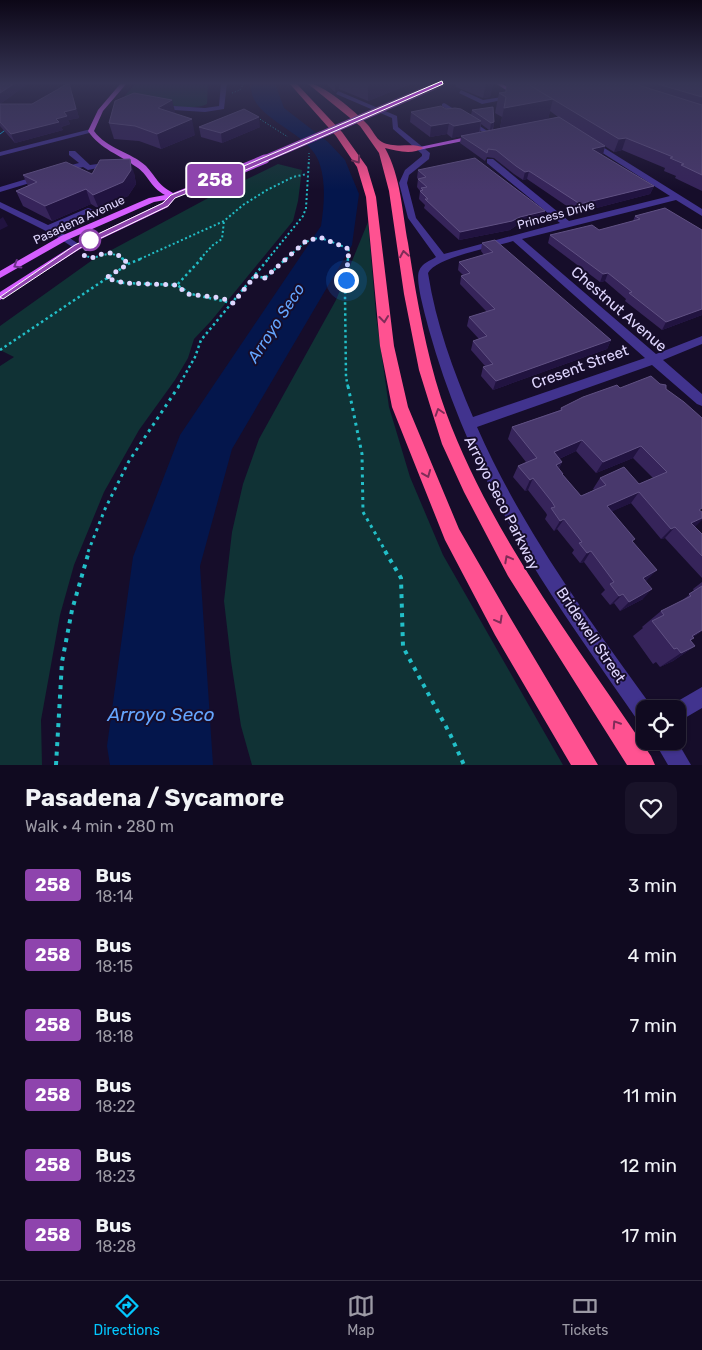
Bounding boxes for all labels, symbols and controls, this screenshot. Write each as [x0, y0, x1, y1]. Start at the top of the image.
one-way arrow [351, 154, 360, 164]
line badge: 258 [186, 164, 244, 196]
text: 258 [197, 169, 233, 191]
street label: Pasadena Avenue [31, 193, 127, 247]
street label: Princess Drive [516, 198, 597, 232]
unlabelled marker [79, 229, 101, 251]
one-way arrow [400, 249, 410, 258]
one-way arrow [14, 259, 23, 269]
street label: Chestnut Avenue [567, 263, 671, 355]
your location [334, 268, 359, 293]
water label: Arroyo Seco [243, 280, 309, 367]
one-way arrow [378, 315, 389, 323]
street label: Cresent Street [529, 341, 631, 393]
one-way arrow [435, 408, 445, 417]
street label: Arroyo Seco Parkway [460, 433, 544, 573]
one-way arrow [421, 469, 432, 478]
one-way arrow [504, 555, 514, 564]
street label: Bridewell Street [552, 584, 630, 686]
one-way arrow [493, 615, 503, 624]
map controls [636, 700, 686, 750]
button: locate [636, 700, 686, 750]
water label: Arroyo Seco [106, 703, 215, 726]
one-way arrow [612, 721, 622, 730]
button: heart [625, 782, 677, 834]
text: Pasadena / Sycamore [25, 784, 284, 812]
text: Walk · 4 min · 280 m [25, 817, 174, 836]
text: Bus [96, 864, 132, 887]
text: 258 [35, 874, 71, 896]
text: 3 min [628, 874, 677, 897]
text: 18:14 [96, 887, 133, 906]
text: Bus [96, 934, 132, 957]
text: 258 [35, 944, 71, 966]
text: 4 min [628, 944, 677, 967]
text: 18:15 [96, 957, 133, 976]
text: Bus [96, 1004, 132, 1027]
text: 258 [35, 1014, 71, 1036]
text: 7 min [630, 1014, 677, 1037]
text: 18:18 [96, 1027, 134, 1046]
text: Bus [96, 1074, 132, 1097]
text: 258 [35, 1084, 71, 1106]
text: 11 min [623, 1084, 677, 1107]
text: 18:22 [96, 1097, 135, 1116]
text: Bus [96, 1144, 132, 1167]
text: 258 [35, 1154, 71, 1176]
text: 12 min [620, 1154, 677, 1177]
text: 18:23 [96, 1167, 136, 1186]
text: Bus [96, 1214, 132, 1237]
text: 258 [35, 1224, 71, 1246]
text: 17 min [621, 1224, 677, 1247]
text: 18:28 [96, 1237, 136, 1256]
tab: Directions [94, 1292, 160, 1339]
tab: Map [347, 1292, 375, 1339]
tab: Tickets [562, 1292, 608, 1339]

